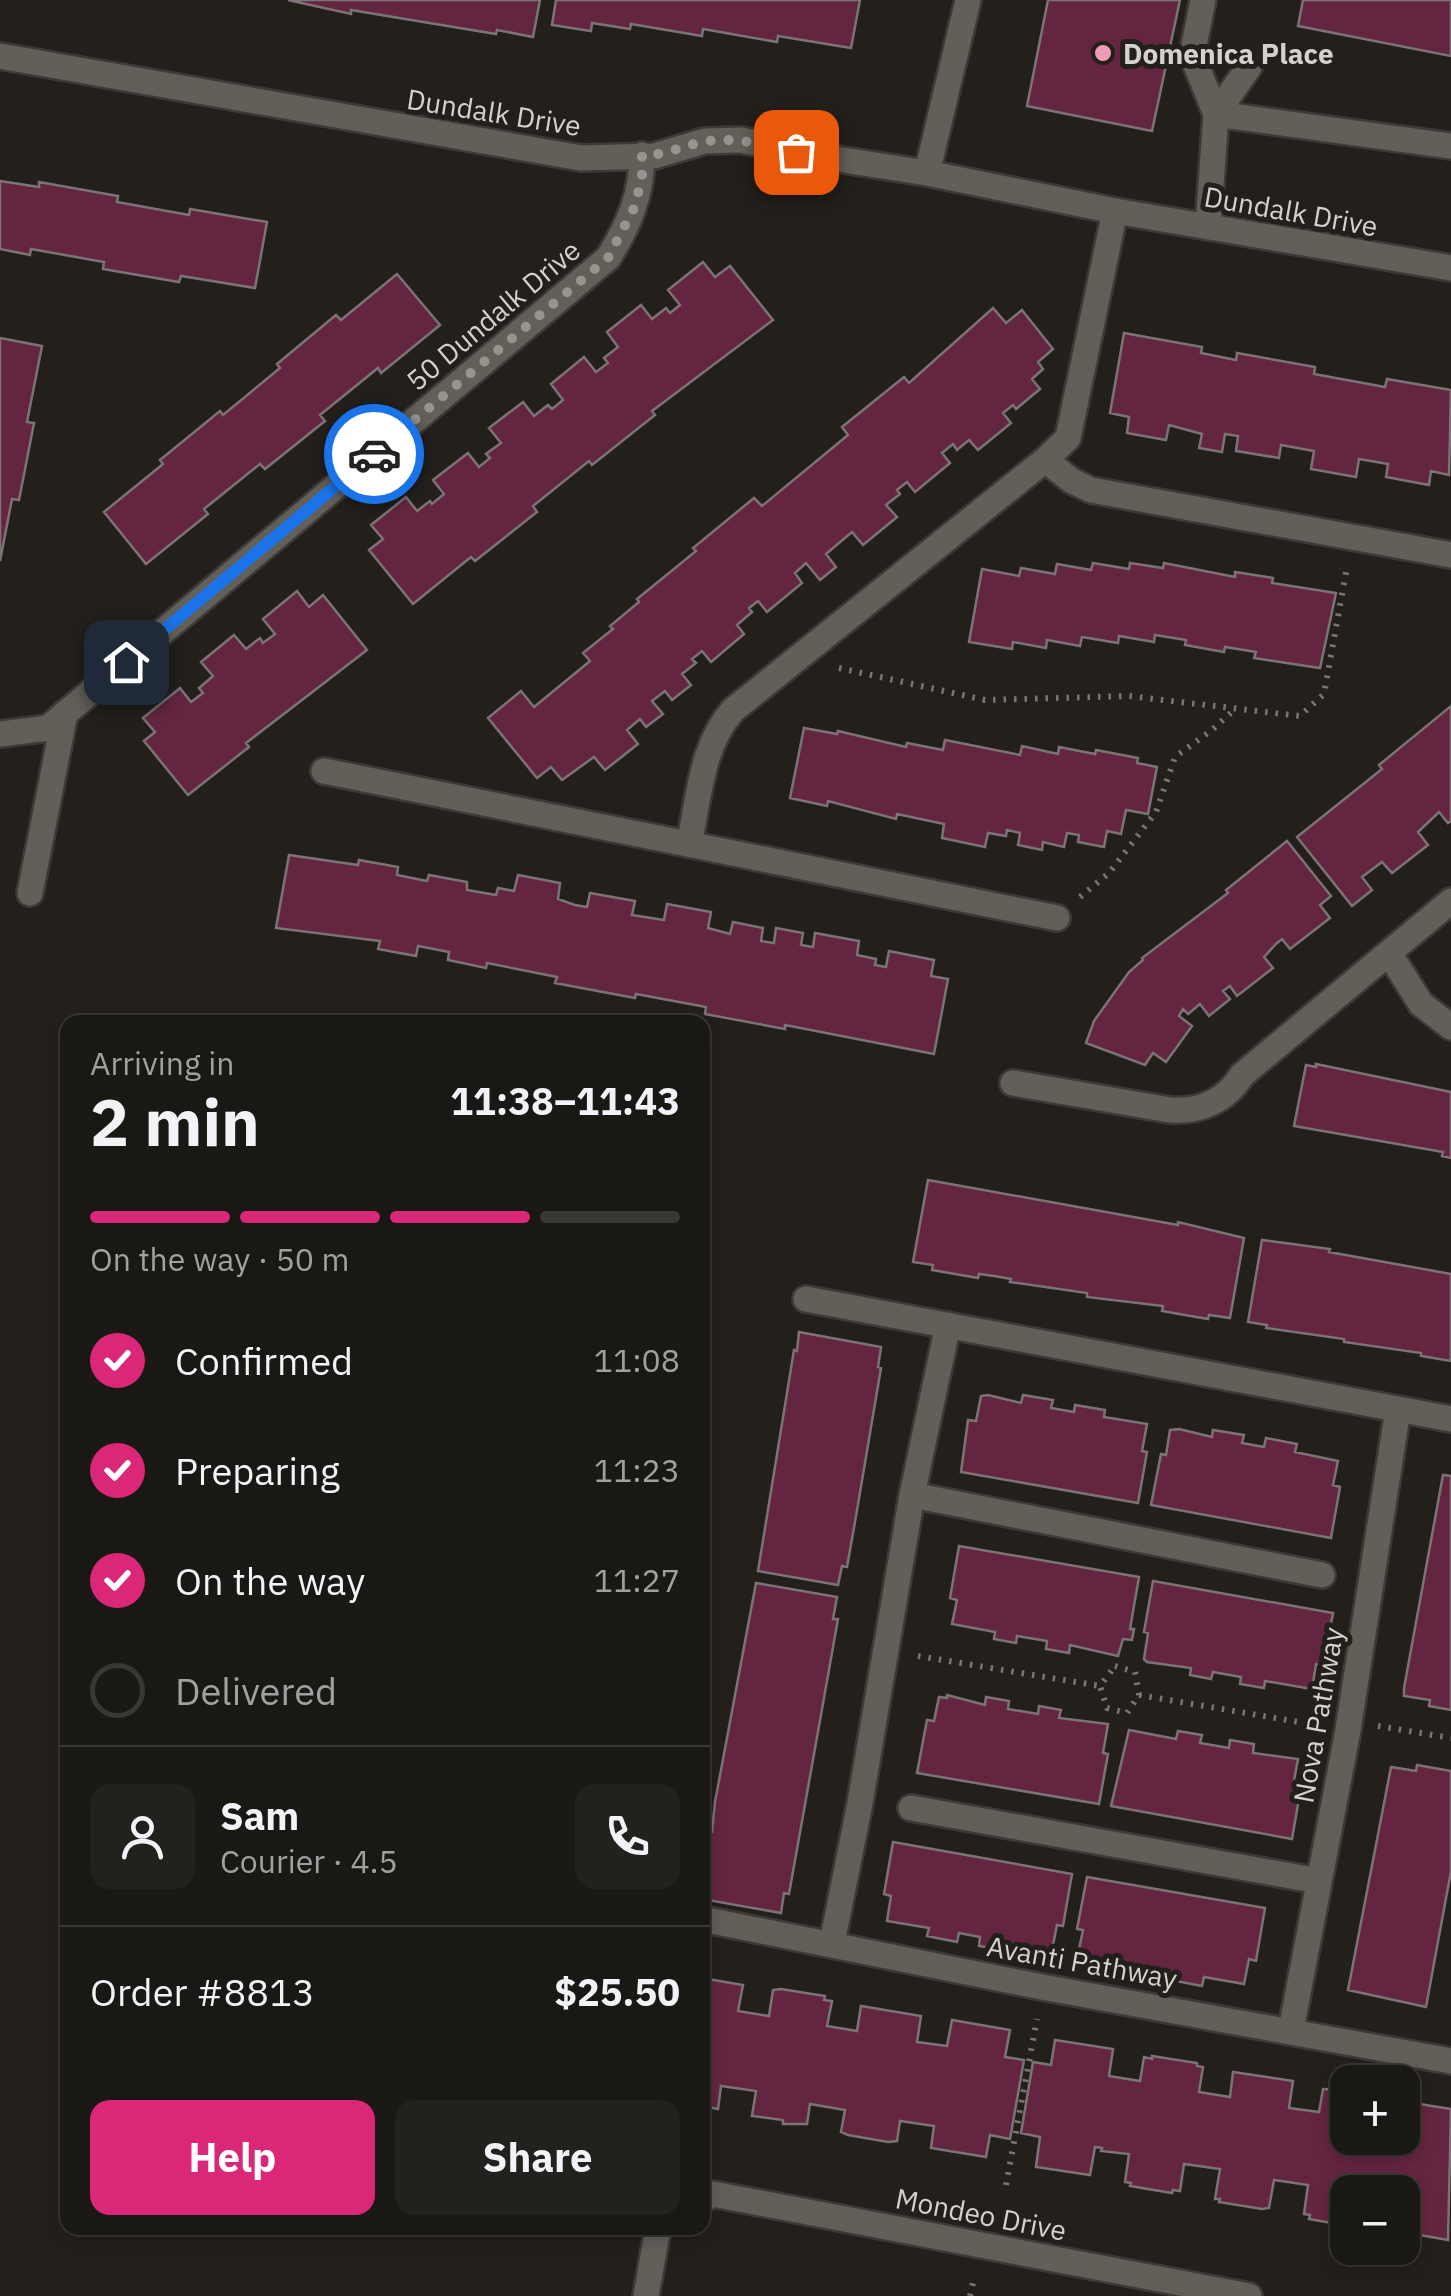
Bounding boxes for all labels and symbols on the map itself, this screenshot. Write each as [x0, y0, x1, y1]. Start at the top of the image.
place label: Domenica Place [1123, 35, 1334, 72]
marker: Domenica Place [1092, 42, 1114, 64]
street label: Dundalk Drive [404, 80, 584, 144]
pin [754, 110, 839, 195]
street label: Dundalk Drive [1201, 178, 1381, 244]
street label: 50 Dundalk Drive [398, 231, 588, 399]
courier [324, 404, 424, 504]
pin [84, 620, 169, 705]
street label: Nova Pathway [1284, 1624, 1352, 1806]
street label: Avanti Pathway [984, 1927, 1180, 1997]
street label: Mondeo Drive [892, 2179, 1070, 2249]

